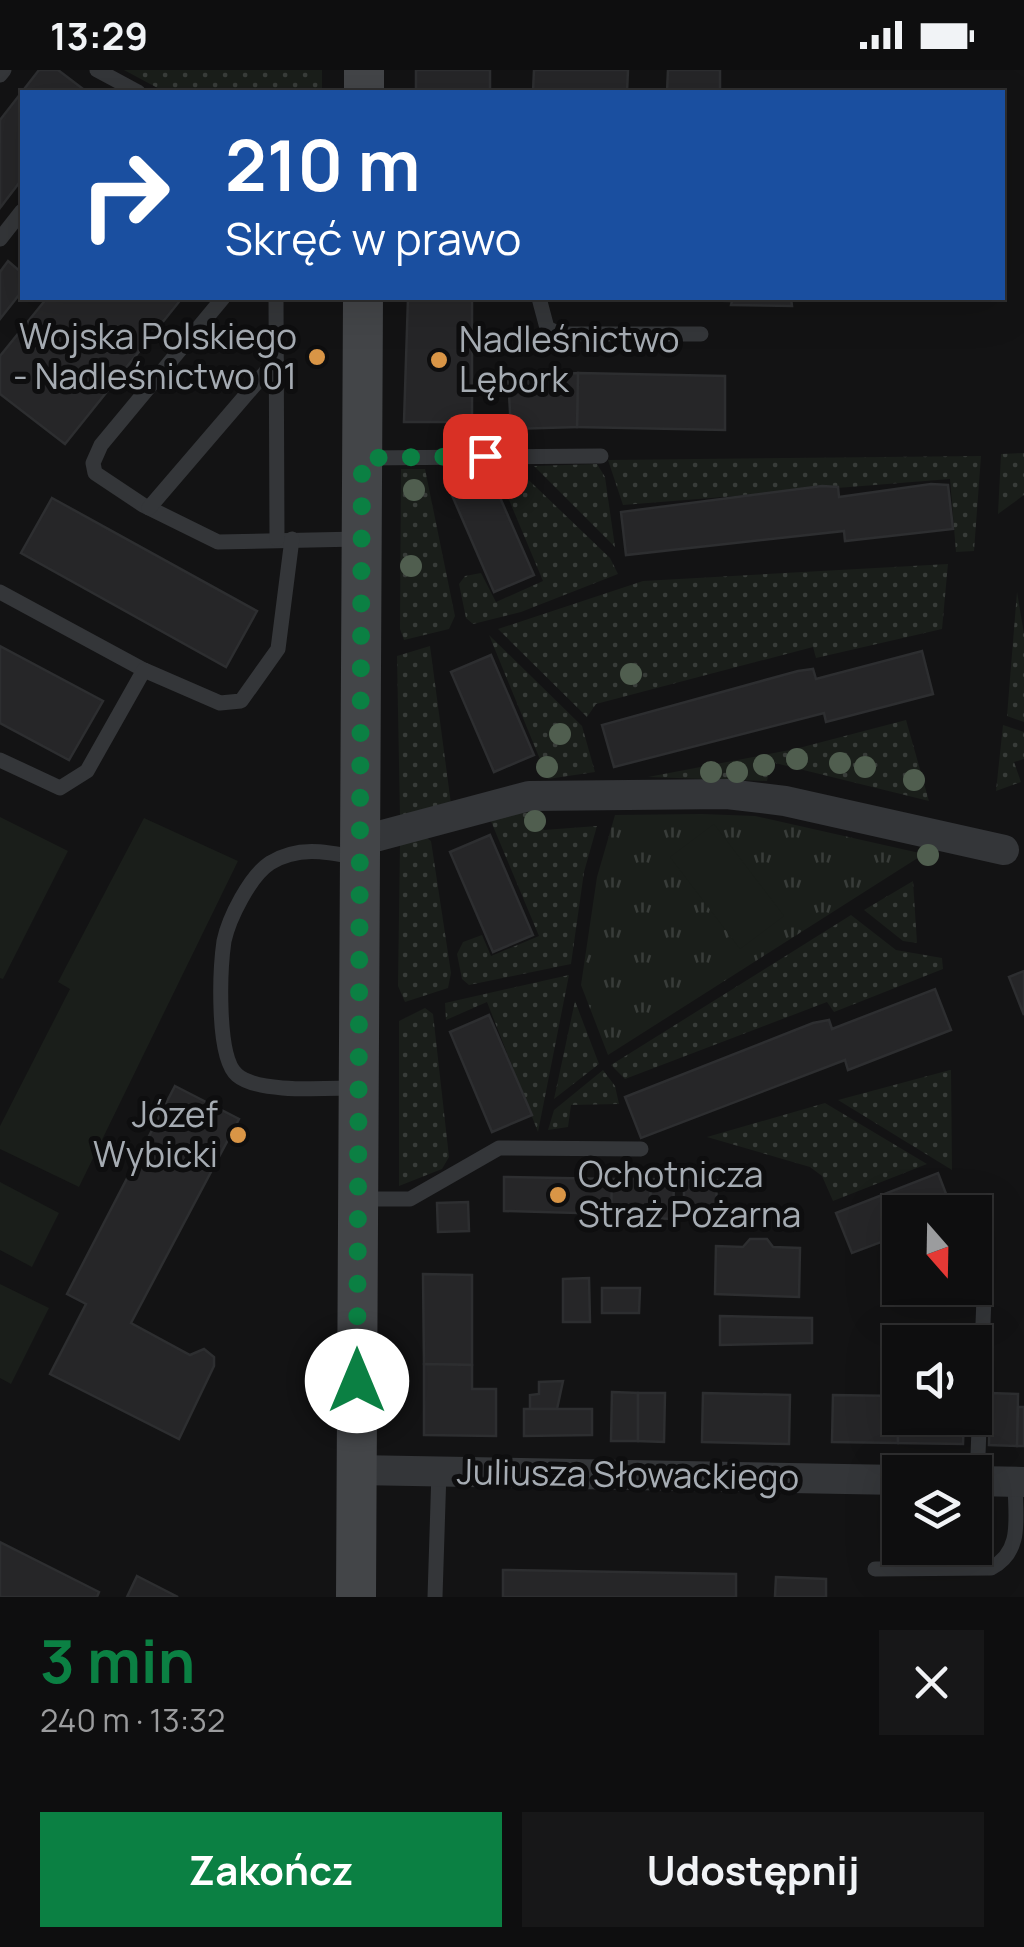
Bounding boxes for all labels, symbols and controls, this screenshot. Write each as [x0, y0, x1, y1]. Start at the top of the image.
text: 13:29 [50, 9, 148, 61]
text: 210 m [225, 116, 420, 212]
icon: right [60, 130, 190, 260]
text: Skręć w prawo [225, 207, 521, 269]
place label: Wojska Polskiego - Nadleśnictwo 01 [13, 312, 297, 400]
place label: Nadleśnictwo Lębork [459, 315, 679, 403]
marker: Wojska Polskiego - Nadleśnictwo 01 [306, 346, 328, 368]
marker: Nadleśnictwo Lębork [428, 349, 450, 371]
pin [443, 414, 528, 499]
icon: arrive [458, 429, 513, 484]
place label: Józef Wybicki [93, 1090, 219, 1178]
marker: Józef Wybicki [227, 1124, 249, 1146]
place label: Ochotnicza Straż Pożarna [578, 1150, 801, 1238]
marker: Ochotnicza Straż Pożarna [547, 1184, 569, 1206]
north arrow [882, 1195, 992, 1305]
map controls [882, 1195, 992, 1565]
button: sound [882, 1325, 992, 1435]
position arrow [305, 1329, 409, 1433]
street label: Juliusza Słowackiego [456, 1447, 800, 1501]
button: layers [882, 1455, 992, 1565]
text: 3 min [40, 1619, 195, 1701]
button: close [879, 1630, 984, 1735]
text: 240 m · 13:32 [40, 1698, 225, 1742]
button: Zakończ [40, 1812, 502, 1927]
button: Udostępnij [522, 1812, 984, 1927]

